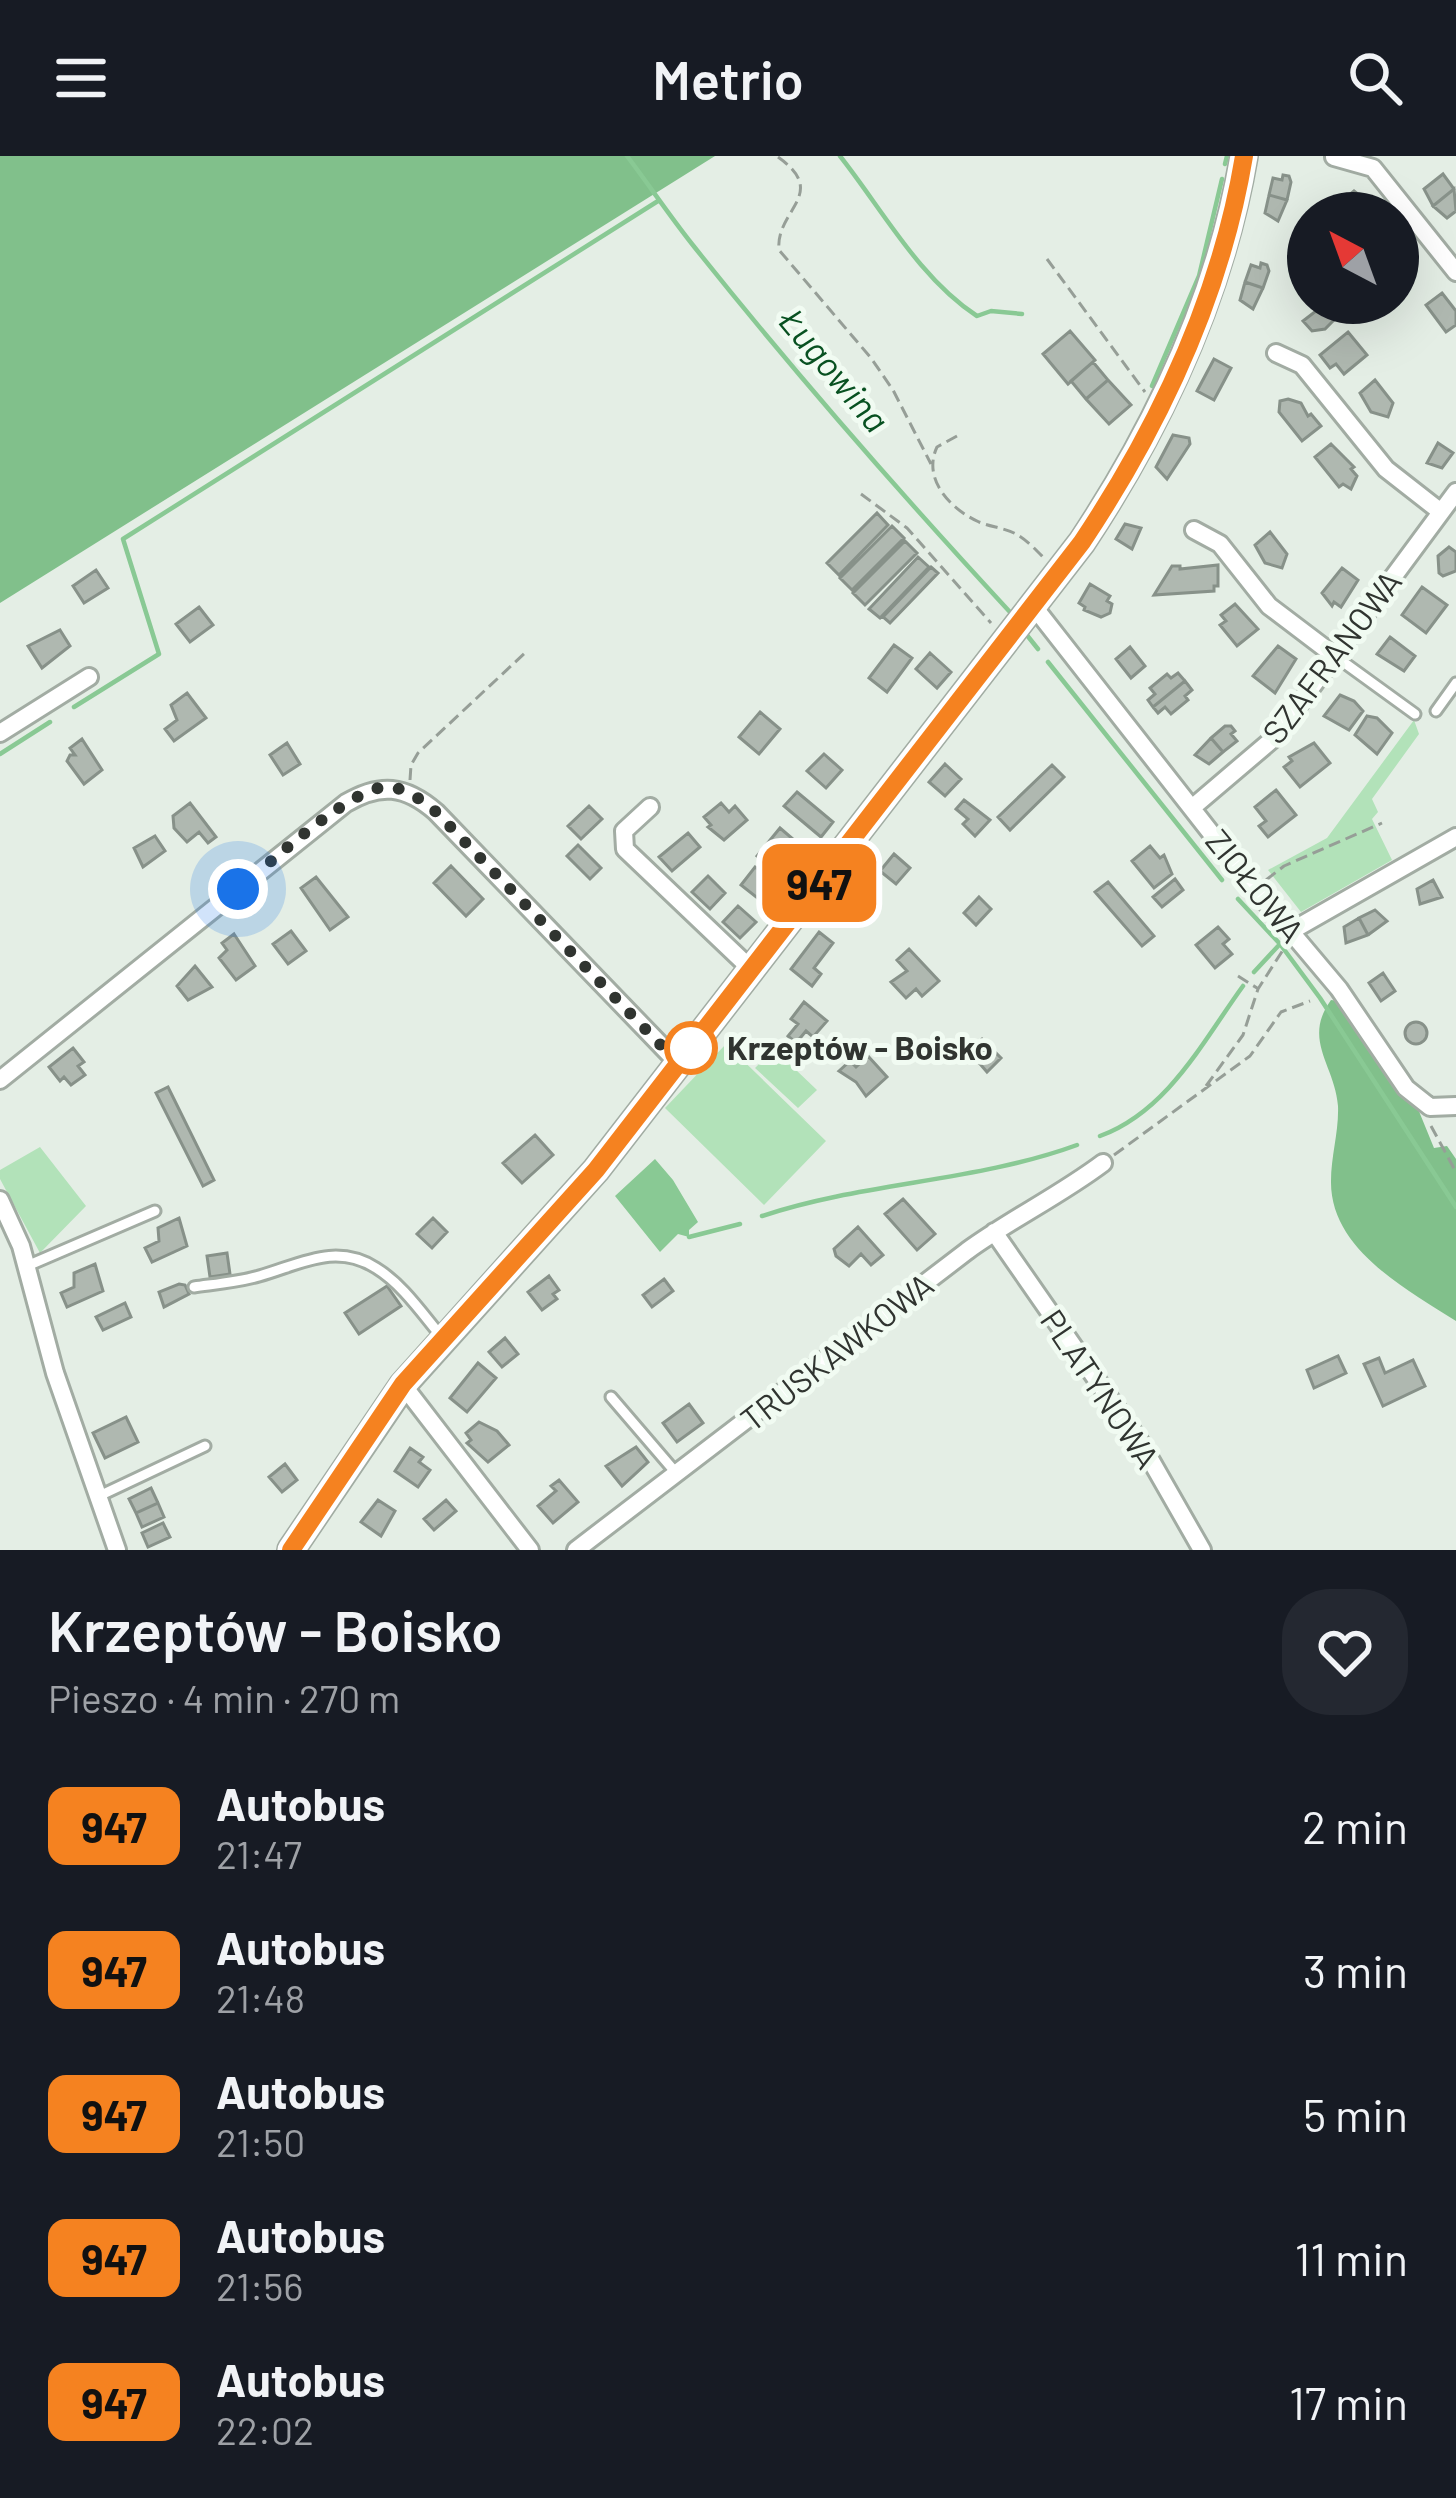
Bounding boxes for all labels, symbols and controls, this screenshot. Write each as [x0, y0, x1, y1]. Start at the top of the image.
icon: menu [48, 45, 114, 111]
icon: search [1342, 45, 1408, 111]
text: Metrio [652, 46, 804, 111]
north arrow [1287, 192, 1419, 324]
map controls [1287, 192, 1419, 324]
water label: Ługowina [770, 298, 899, 440]
street label: SZAFRANOWA [1253, 562, 1409, 751]
street label: ZIOŁOWA [1198, 821, 1313, 950]
line badge: 947 [750, 844, 888, 922]
text: 947 [786, 858, 852, 908]
your location [208, 859, 268, 919]
marker: Krzeptów - Boisko [666, 1023, 716, 1073]
place label: Krzeptów - Boisko [727, 1027, 993, 1067]
street label: TRUSKAWKOWA [732, 1264, 941, 1439]
street label: PLATYNOWA [1033, 1301, 1169, 1476]
button: heart [1282, 1589, 1408, 1715]
text: Krzeptów - Boisko [48, 1595, 503, 1663]
text: Pieszo · 4 min · 270 m [48, 1674, 400, 1721]
text: Autobus [216, 1776, 385, 1830]
text: 2 min [1302, 1799, 1408, 1853]
text: 947 [81, 1801, 147, 1851]
text: 21:47 [216, 1830, 302, 1877]
text: Autobus [216, 1920, 385, 1974]
text: 3 min [1303, 1943, 1408, 1997]
text: 947 [81, 1945, 147, 1995]
text: 21:48 [216, 1974, 305, 2021]
text: Autobus [216, 2064, 385, 2118]
text: 5 min [1303, 2087, 1408, 2141]
text: 947 [81, 2089, 147, 2139]
text: 21:50 [216, 2118, 305, 2165]
text: Autobus [216, 2208, 385, 2262]
text: 11 min [1294, 2231, 1408, 2285]
text: 947 [81, 2233, 147, 2283]
text: 21:56 [216, 2262, 303, 2309]
text: Autobus [216, 2352, 385, 2406]
text: 17 min [1289, 2375, 1408, 2429]
text: 947 [81, 2377, 147, 2427]
text: 22:02 [216, 2406, 314, 2453]

